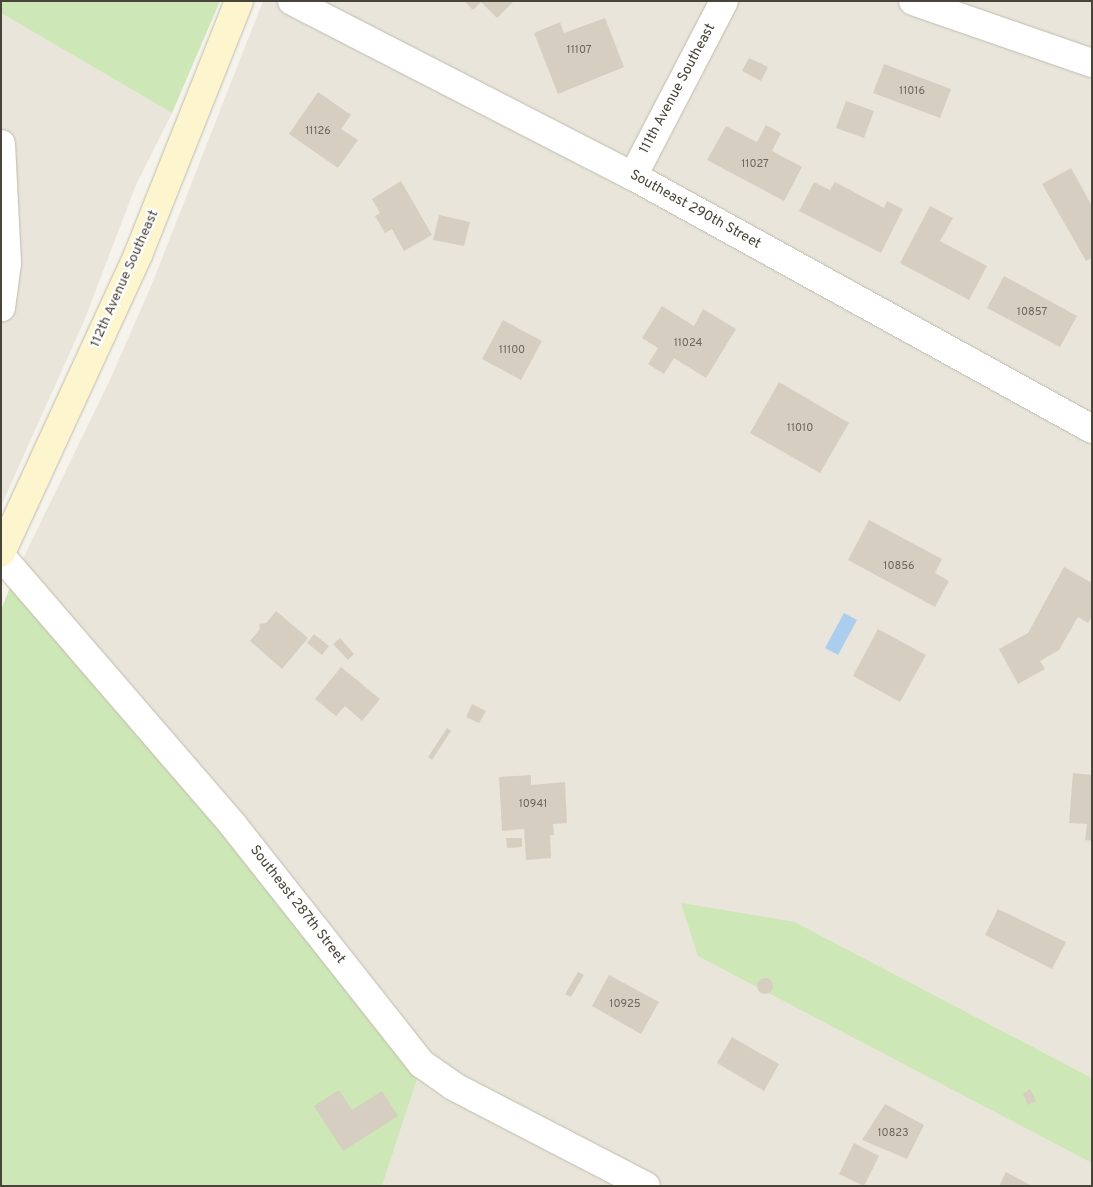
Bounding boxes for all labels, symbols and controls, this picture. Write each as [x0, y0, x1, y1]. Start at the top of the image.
street label: 111th Avenue Southeast [636, 21, 720, 157]
house number: 11107 [567, 43, 591, 57]
house number: 11016 [899, 84, 925, 98]
house number: 11126 [305, 124, 331, 138]
house number: 11027 [741, 157, 769, 171]
street label: Southeast 290th Street [627, 167, 763, 253]
street label: 112th Avenue Southeast [87, 208, 163, 350]
house number: 10857 [1017, 305, 1047, 319]
house number: 11024 [674, 336, 702, 350]
house number: 11100 [499, 343, 525, 357]
house number: 11010 [787, 421, 813, 435]
house number: 10856 [883, 559, 915, 573]
house number: 10941 [519, 797, 547, 811]
street label: Southeast 287th Street [246, 843, 348, 967]
house number: 10925 [609, 997, 641, 1011]
house number: 10823 [877, 1126, 909, 1140]

